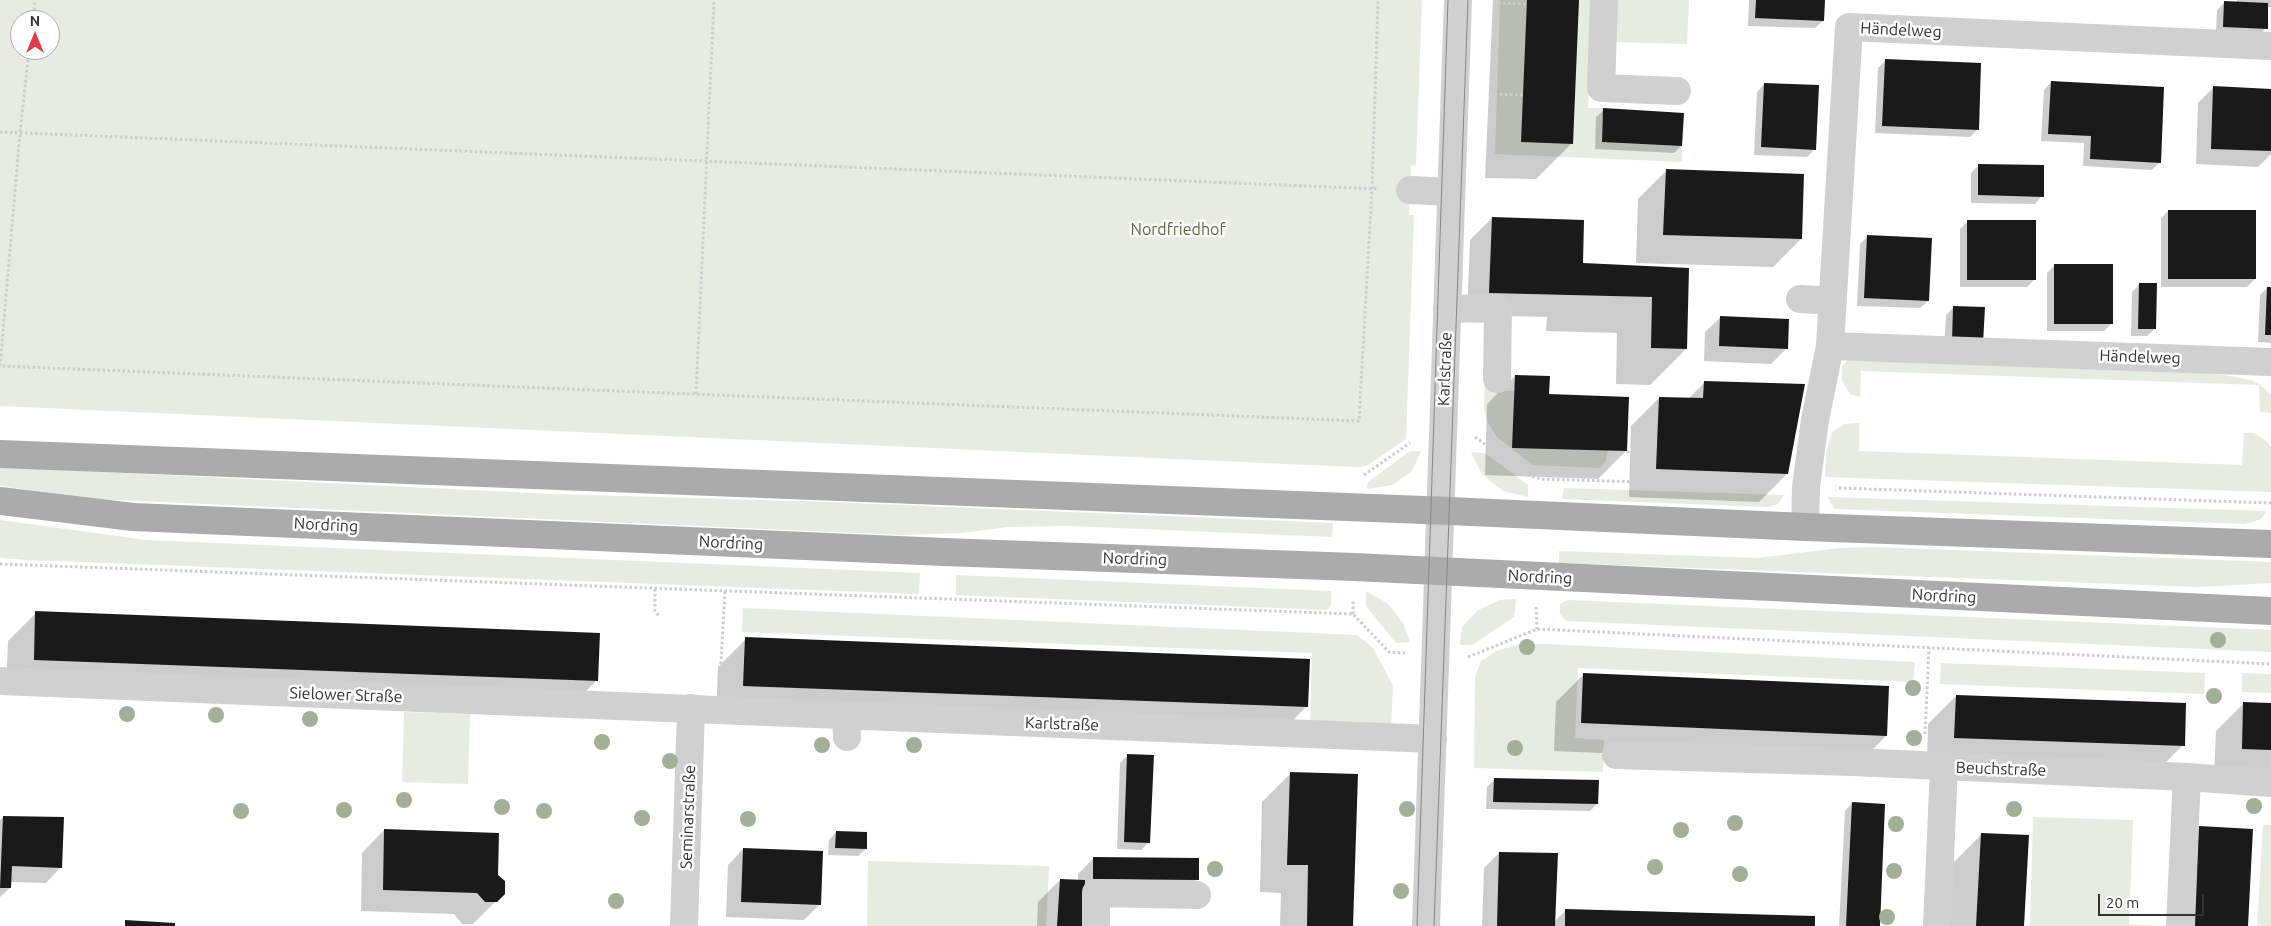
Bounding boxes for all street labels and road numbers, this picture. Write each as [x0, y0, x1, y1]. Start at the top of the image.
street label: Händelweg [1860, 18, 1942, 42]
street label: Karlstraße [1434, 332, 1456, 406]
street label: Händelweg [2099, 346, 2181, 368]
street label: Nordring [293, 514, 359, 536]
street label: Nordring [698, 532, 764, 554]
street label: Nordring [1102, 548, 1168, 570]
street label: Nordring [1507, 566, 1573, 588]
street label: Nordring [1911, 585, 1977, 607]
street label: Sielower Straße [289, 683, 403, 707]
street label: Karlstraße [1025, 713, 1099, 735]
street label: Beuchstraße [1955, 758, 2047, 780]
street label: Seminarstraße [677, 765, 699, 869]

